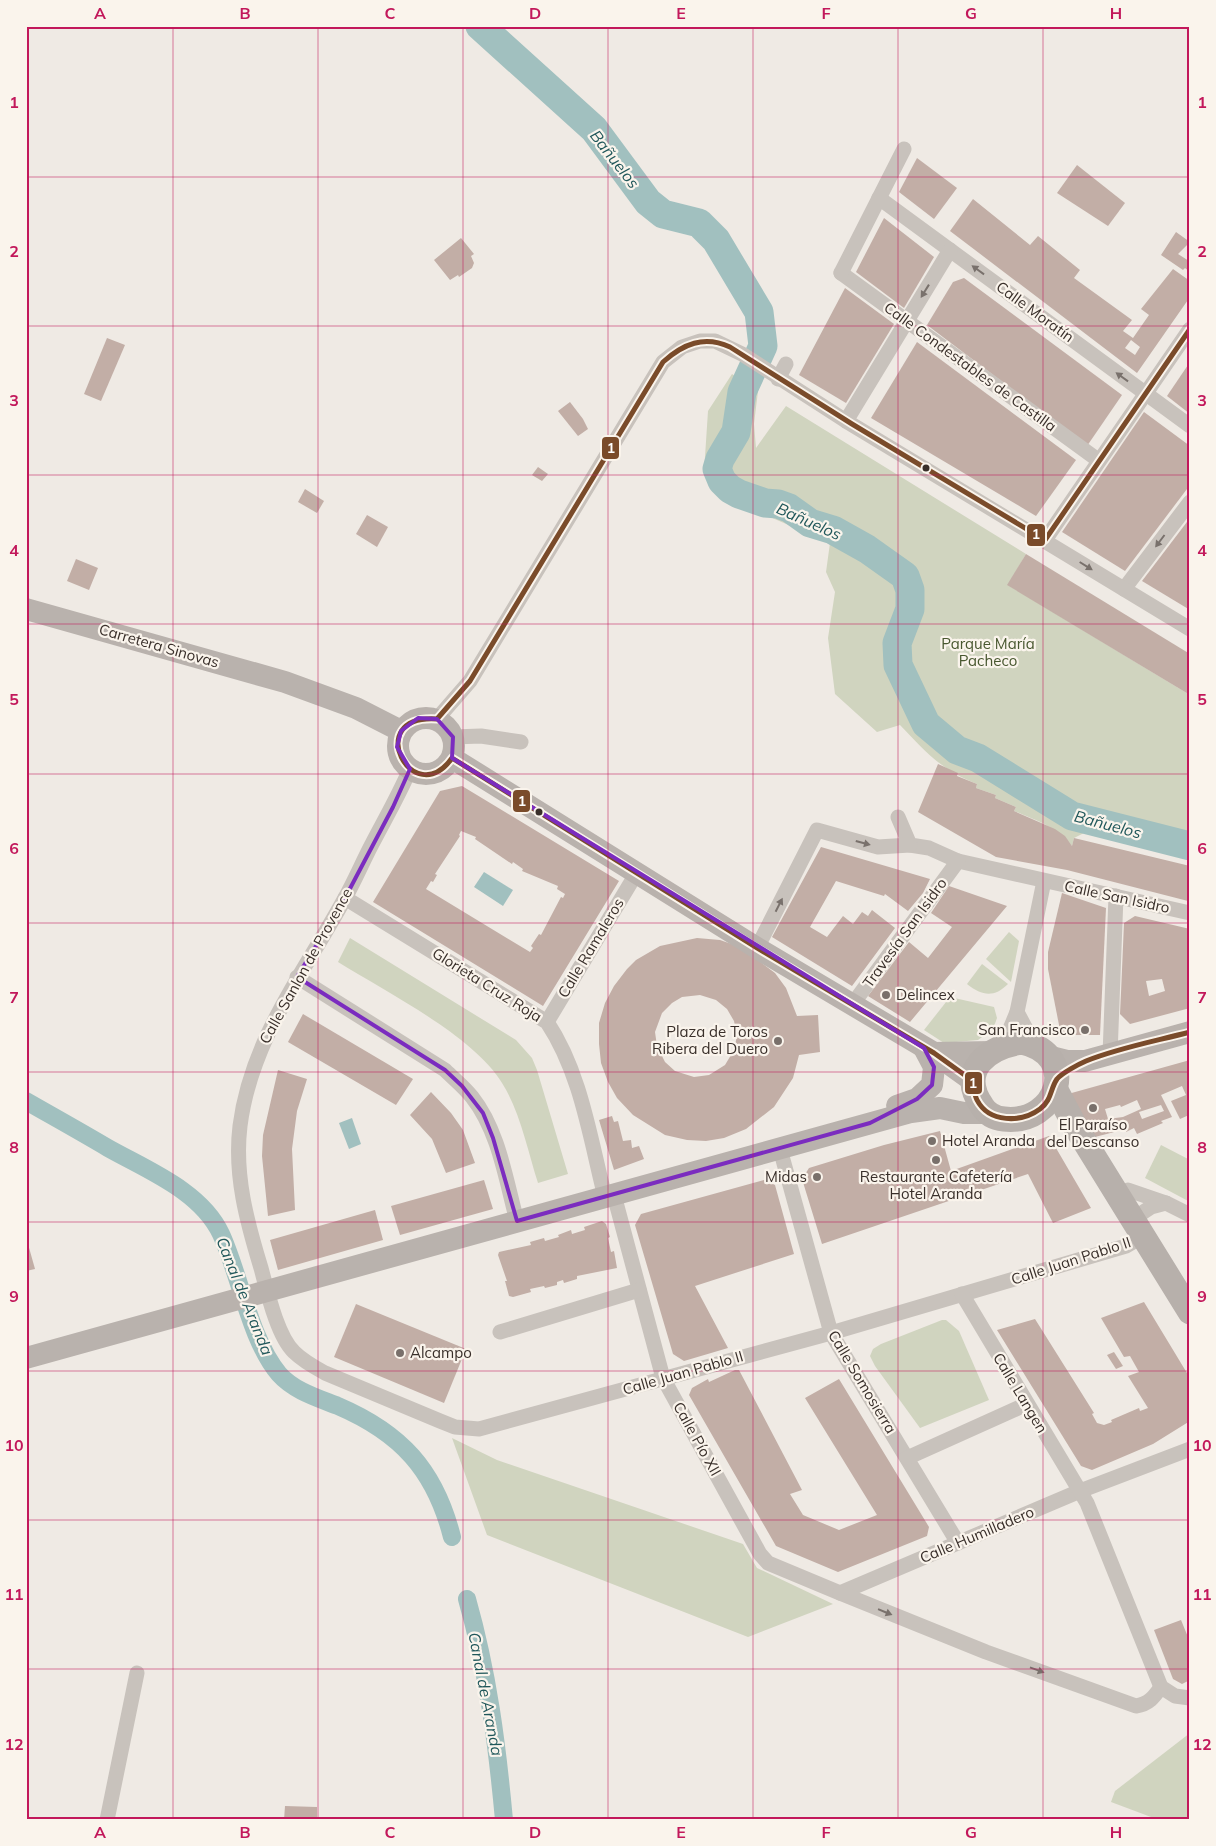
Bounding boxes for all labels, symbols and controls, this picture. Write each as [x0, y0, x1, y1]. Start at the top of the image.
text: A [94, 3, 106, 23]
text: B [239, 3, 251, 23]
text: C [385, 3, 396, 23]
text: D [529, 3, 541, 23]
text: E [676, 3, 686, 23]
text: F [821, 3, 831, 23]
text: G [965, 3, 977, 23]
text: H [1110, 3, 1122, 23]
text: 1 [9, 92, 19, 112]
text: 1 [1197, 92, 1207, 112]
water label: Bañuelos [586, 126, 644, 192]
text: 2 [9, 241, 19, 261]
text: 2 [1197, 241, 1207, 261]
one-way arrow [972, 264, 985, 275]
street label: Calle Moratín [993, 277, 1078, 346]
one-way arrow [920, 285, 929, 298]
street label: Calle Condestables de Castilla [880, 298, 1060, 436]
one-way arrow [1115, 372, 1129, 382]
text: 3 [9, 390, 19, 410]
text: 3 [1197, 390, 1207, 410]
line badge: 1 [601, 436, 620, 460]
text: 1 [607, 439, 615, 457]
unlabelled marker [921, 463, 931, 473]
water label: Bañuelos [774, 498, 844, 544]
line badge: 1 [1026, 523, 1046, 547]
text: 1 [1032, 525, 1040, 543]
one-way arrow [1155, 534, 1166, 547]
text: 4 [9, 540, 19, 560]
text: 4 [1197, 540, 1207, 560]
one-way arrow [1080, 561, 1093, 570]
street label: Carretera Sinovas [97, 619, 221, 672]
park label: Parque María Pacheco [941, 634, 1035, 670]
text: 5 [9, 689, 19, 709]
text: 5 [1197, 689, 1207, 709]
line badge: 1 [512, 789, 531, 813]
text: 1 [518, 792, 526, 810]
water label: Bañuelos [1072, 805, 1144, 843]
unlabelled marker [534, 807, 544, 817]
text: 6 [9, 838, 19, 858]
text: 6 [1197, 838, 1207, 858]
one-way arrow [856, 839, 871, 847]
street label: Travesía San Isidro [858, 874, 951, 991]
street label: Calle San Isidro [1063, 876, 1171, 917]
street label: Calle Sanlon de Provence [255, 885, 356, 1047]
street label: Calle Ramaleros [553, 894, 628, 1001]
one-way arrow [775, 898, 783, 912]
street label: Glorieta Cruz Roja [429, 943, 546, 1026]
place label: Delincex [896, 985, 955, 1004]
text: 7 [9, 987, 19, 1007]
text: 7 [1197, 987, 1207, 1007]
marker: Delincex [880, 989, 892, 1001]
place label: San Francisco [978, 1020, 1075, 1039]
place label: Plaza de Toros Ribera del Duero [652, 1022, 768, 1058]
marker: San Francisco [1079, 1024, 1091, 1036]
marker: Plaza de Toros Ribera del Duero [772, 1035, 784, 1047]
line badge: 1 [964, 1071, 983, 1095]
text: 1 [969, 1074, 977, 1092]
marker: El Paraíso del Descanso [1087, 1102, 1099, 1114]
place label: El Paraíso del Descanso [1047, 1115, 1139, 1151]
place label: Hotel Aranda [942, 1131, 1035, 1150]
marker: Hotel Aranda [926, 1135, 938, 1147]
text: 8 [9, 1137, 19, 1157]
text: 8 [1197, 1137, 1207, 1157]
marker: Restaurante Cafetería Hotel Aranda [930, 1154, 942, 1166]
place label: Midas [765, 1167, 807, 1186]
place label: Restaurante Cafetería Hotel Aranda [860, 1167, 1012, 1203]
marker: Midas [811, 1171, 823, 1183]
street label: Calle Juan Pablo II [1009, 1232, 1133, 1289]
water label: Canal de Aranda [212, 1234, 278, 1358]
text: 9 [9, 1286, 19, 1306]
text: 9 [1197, 1286, 1207, 1306]
street label: Calle Somosierra [824, 1327, 901, 1437]
place label: Alcampo [410, 1343, 472, 1362]
street label: Calle Juan Pablo II [620, 1346, 745, 1399]
marker: Alcampo [394, 1347, 406, 1359]
street label: Calle Langen [989, 1349, 1052, 1436]
street label: Calle Pío XII [669, 1398, 726, 1479]
text: 10 [4, 1435, 24, 1455]
text: 10 [1192, 1435, 1212, 1455]
street label: Calle Humilladero [917, 1502, 1037, 1567]
text: 11 [4, 1584, 24, 1604]
text: 11 [1192, 1584, 1212, 1604]
one-way arrow [878, 1608, 892, 1616]
water label: Canal de Aranda [464, 1631, 508, 1758]
one-way arrow [1030, 1666, 1045, 1674]
text: 12 [4, 1734, 24, 1754]
text: 12 [1192, 1734, 1212, 1754]
text: A [94, 1822, 106, 1842]
text: B [239, 1822, 251, 1842]
text: C [385, 1822, 396, 1842]
text: D [529, 1822, 541, 1842]
text: E [676, 1822, 686, 1842]
text: F [821, 1822, 831, 1842]
text: G [965, 1822, 977, 1842]
text: H [1110, 1822, 1122, 1842]

